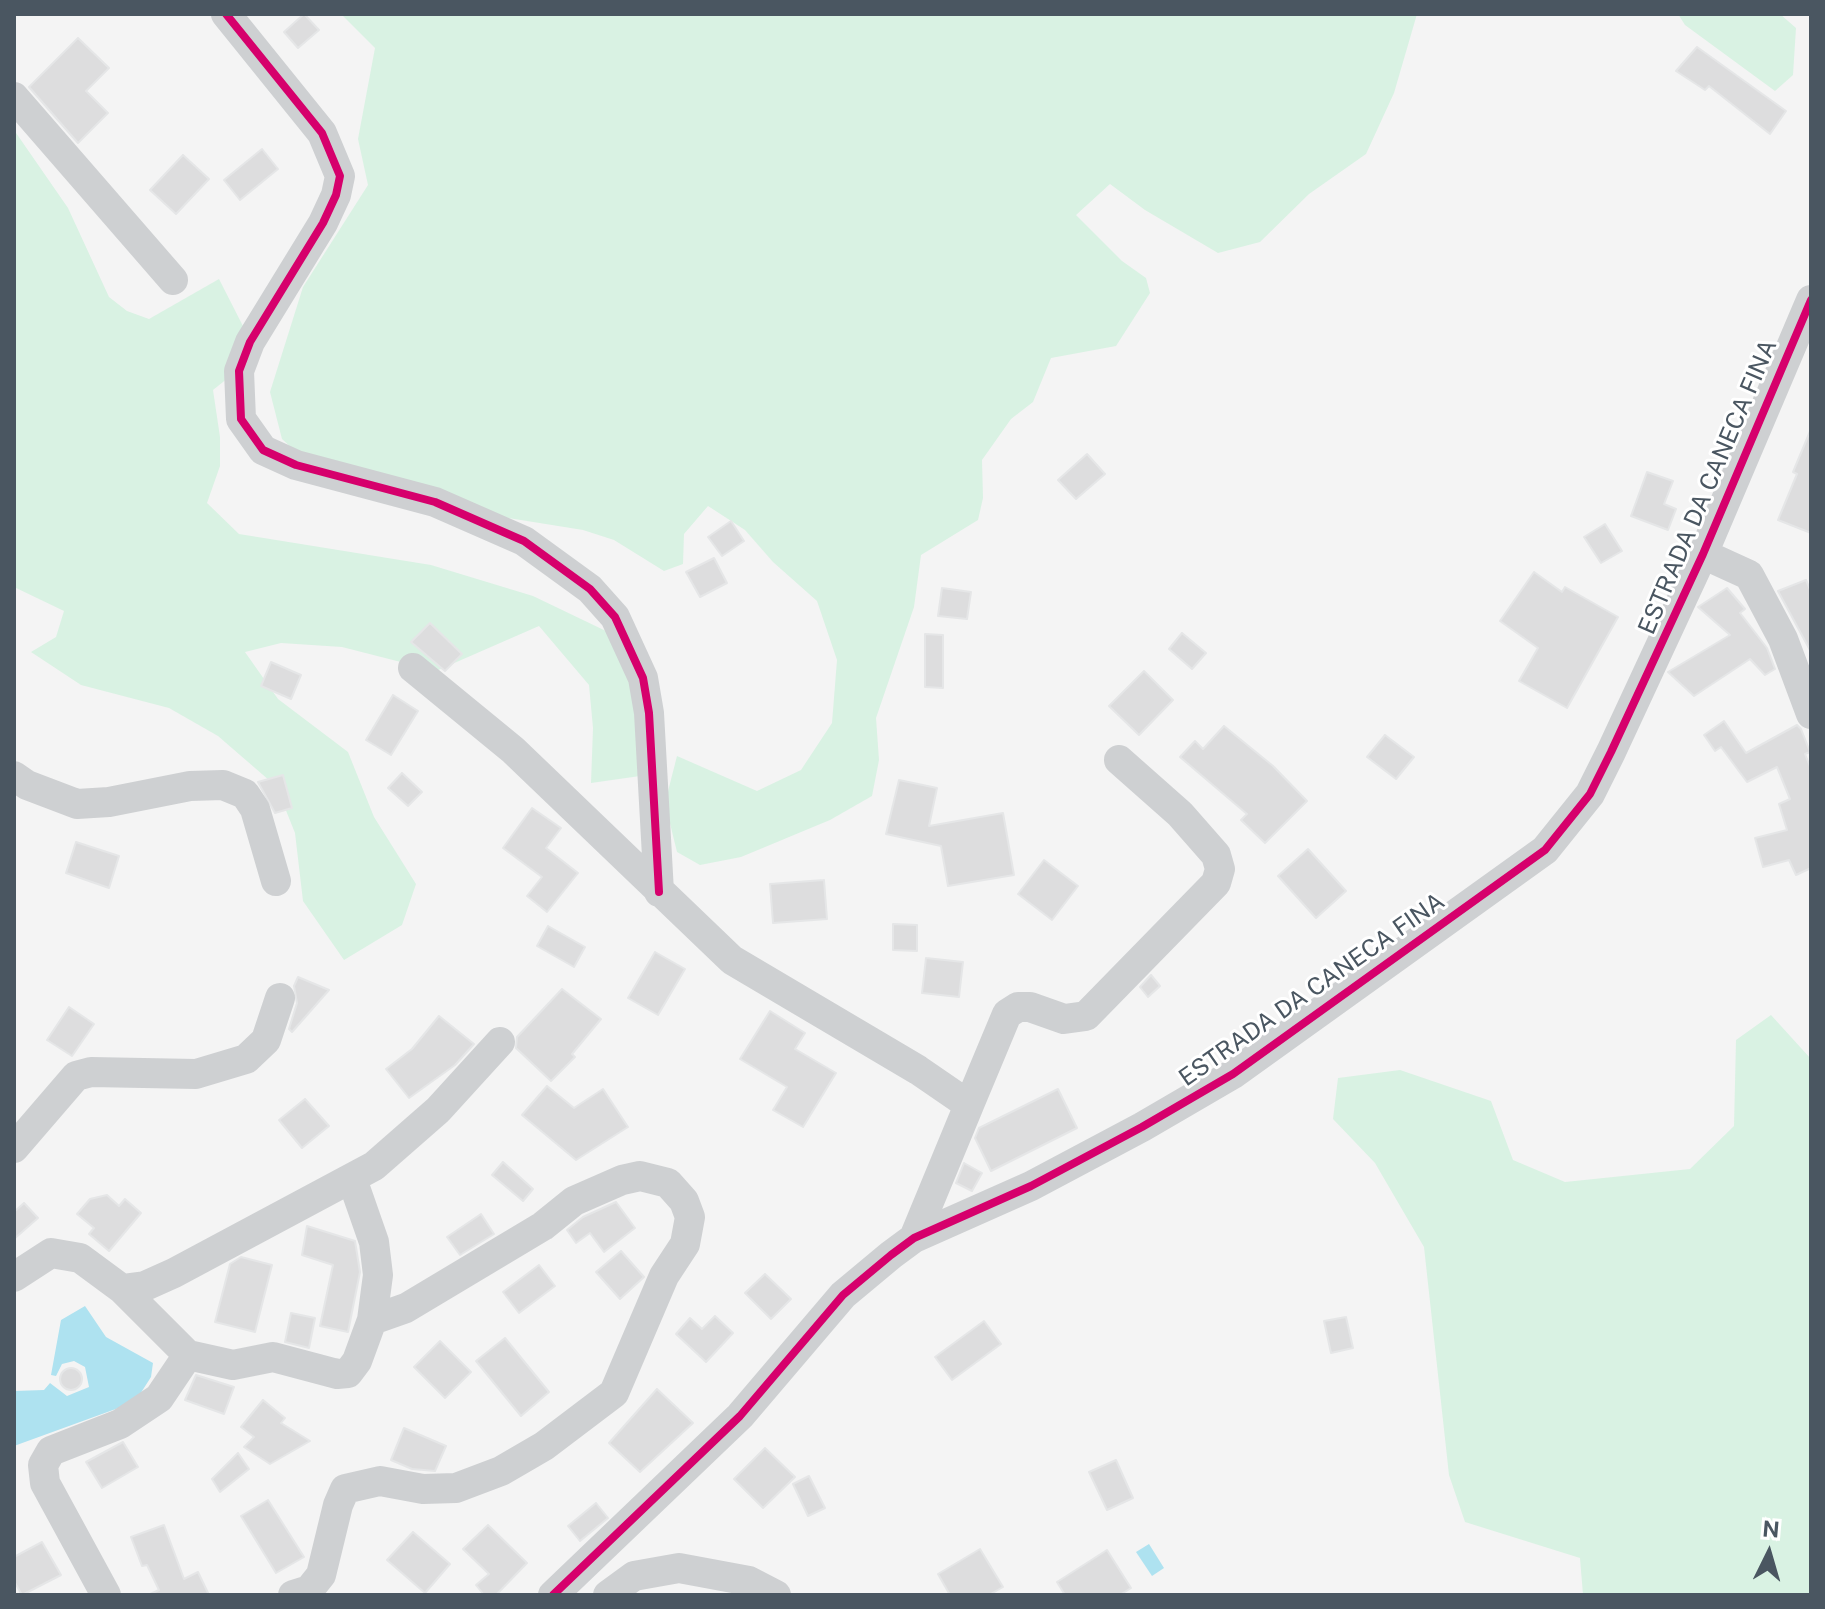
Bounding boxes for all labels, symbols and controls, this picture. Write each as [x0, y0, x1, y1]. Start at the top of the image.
street label: ESTRADA DA CANECA FINA [1633, 335, 1783, 639]
street label: ESTRADA DA CANECA FINA [1174, 887, 1450, 1093]
north arrow [1729, 1513, 1809, 1593]
text: N [1761, 1515, 1781, 1543]

